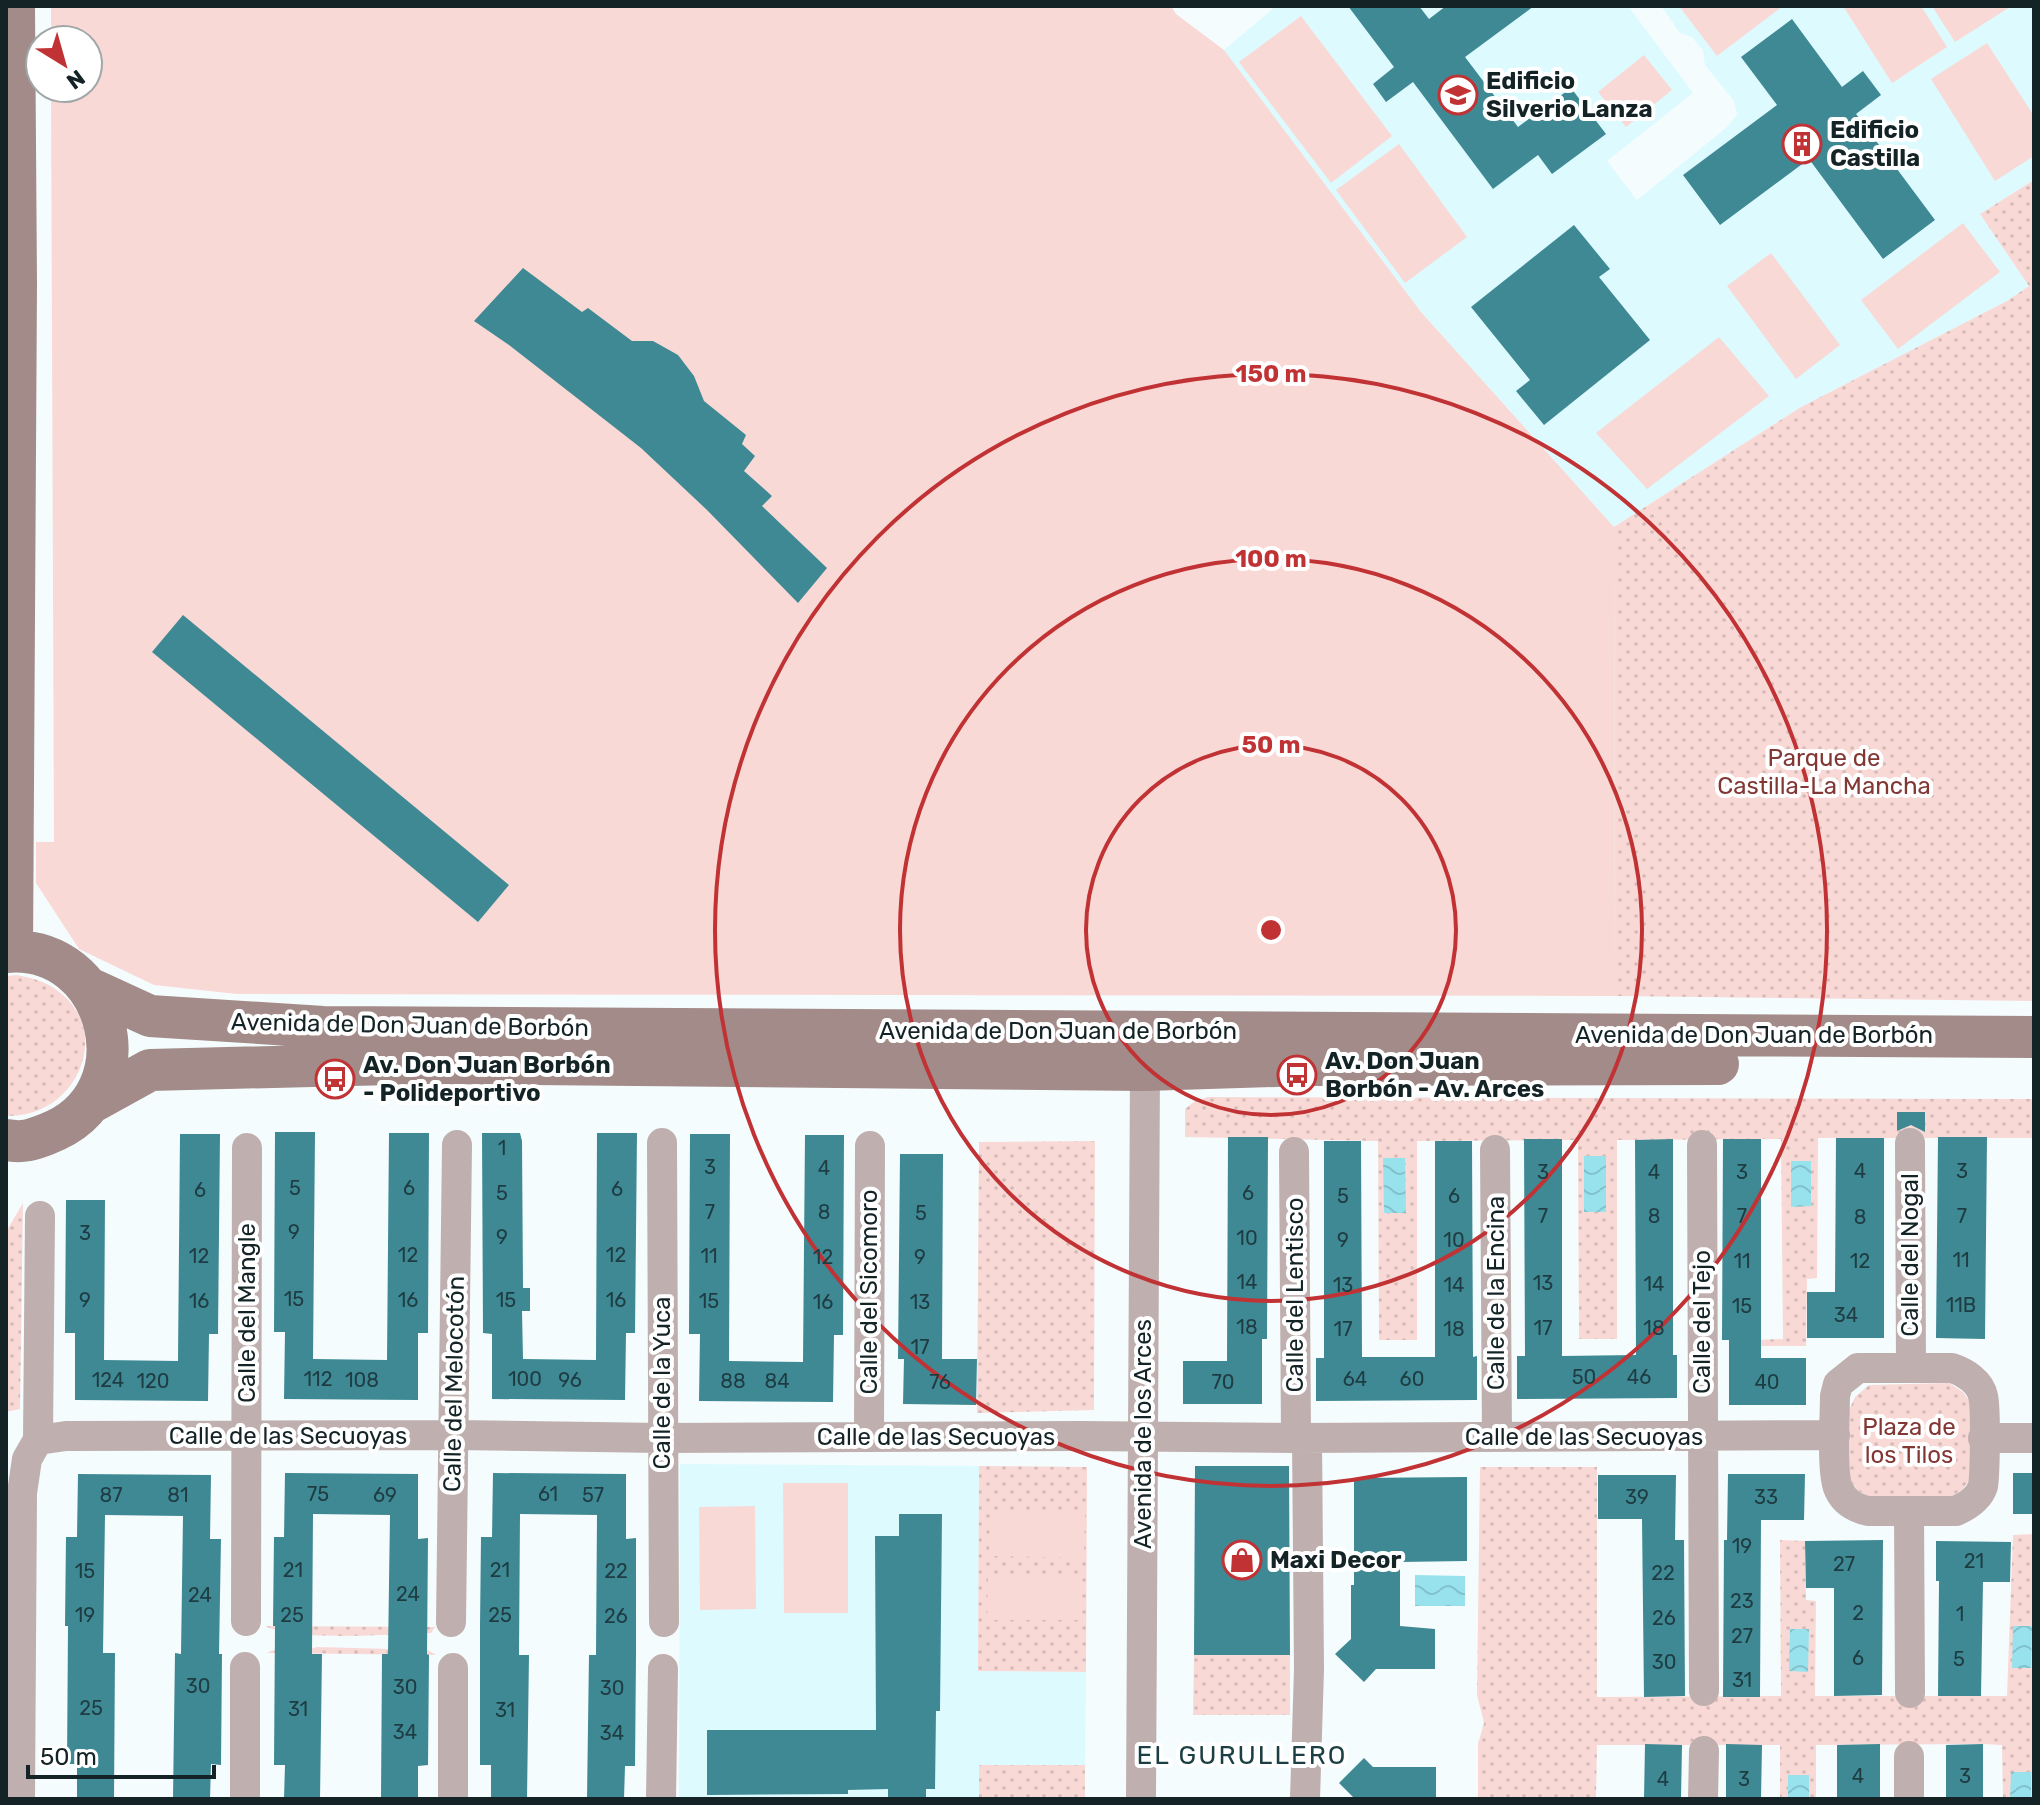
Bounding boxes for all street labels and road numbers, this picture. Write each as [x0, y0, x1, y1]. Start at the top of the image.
street label: Avenida de Don Juan de Borbón [231, 1008, 589, 1042]
street label: Avenida de Don Juan de Borbón [879, 1017, 1237, 1045]
street label: Avenida de Don Juan de Borbón [1575, 1021, 1933, 1049]
street label: Calle del Nogal [1896, 1173, 1924, 1337]
street label: Calle del Sicomoro [855, 1189, 883, 1395]
street label: Calle de la Encina [1482, 1196, 1510, 1390]
street label: Calle del Lentisco [1281, 1197, 1309, 1393]
street label: Calle del Mangle [233, 1223, 261, 1403]
street label: Calle del Tejo [1688, 1250, 1716, 1394]
street label: Calle del Melocotón [438, 1276, 470, 1492]
street label: Calle de la Yuca [648, 1297, 676, 1469]
street label: Avenida de los Arces [1129, 1319, 1157, 1549]
street label: Calle de las Secuoyas [169, 1422, 407, 1450]
street label: Calle de las Secuoyas [817, 1423, 1055, 1451]
street label: Calle de las Secuoyas [1465, 1423, 1703, 1451]

